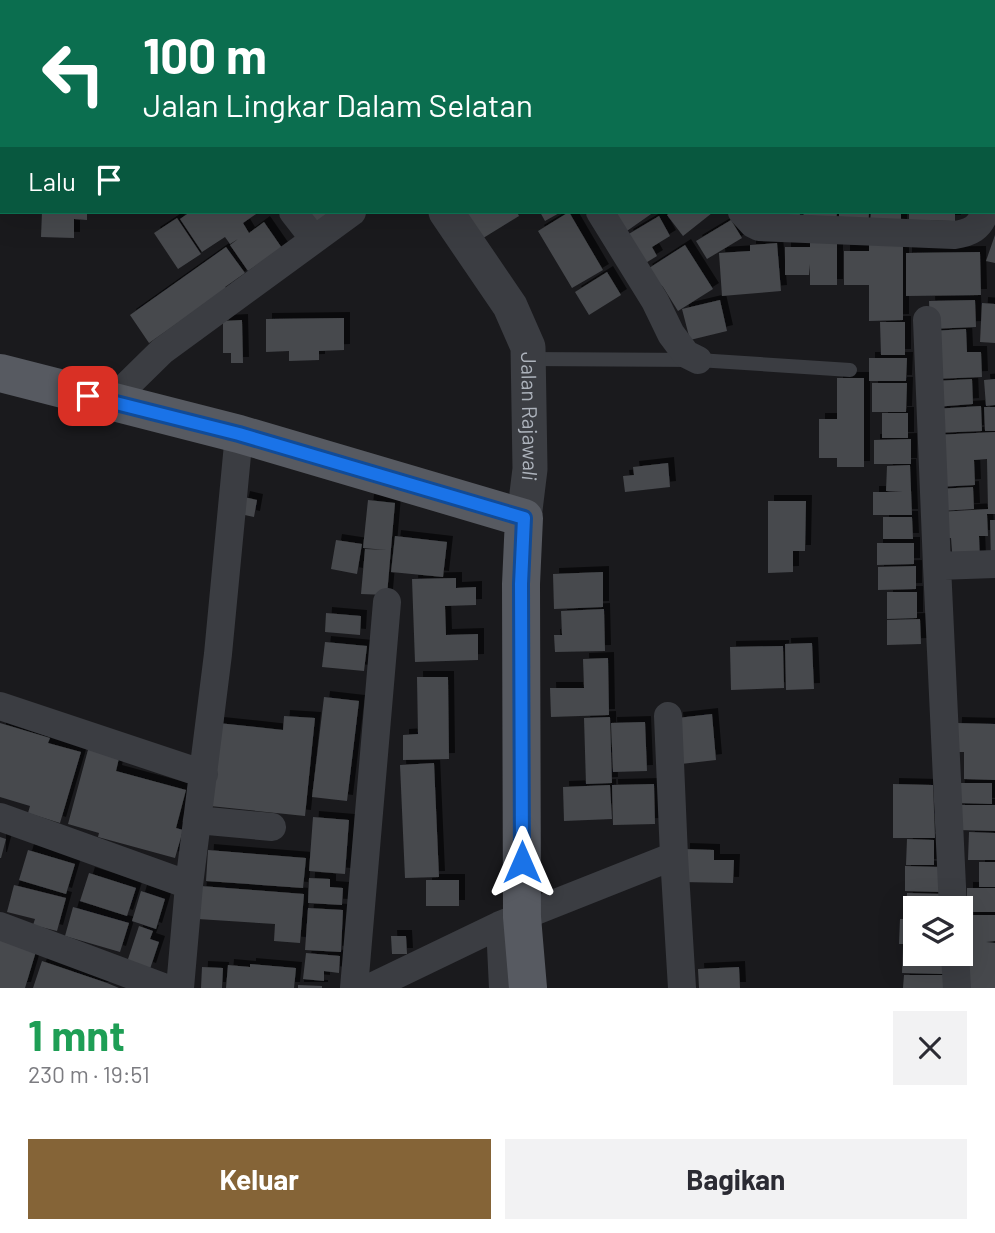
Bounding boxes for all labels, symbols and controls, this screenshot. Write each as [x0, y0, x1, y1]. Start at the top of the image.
text: 100 m [143, 25, 267, 84]
icon: left [28, 28, 119, 119]
text: Jalan Lingkar Dalam Selatan [143, 85, 533, 123]
icon: arrive [90, 161, 128, 199]
text: Lalu [28, 165, 76, 196]
street label: Jalan Rajawali [517, 352, 544, 483]
pin [58, 366, 118, 426]
icon: arrive [69, 377, 107, 415]
position arrow [485, 825, 559, 899]
map controls [903, 896, 973, 966]
button: layers [903, 896, 973, 966]
text: 1 mnt [28, 1009, 125, 1059]
button: close [893, 1011, 967, 1085]
text: 230 m · 19:51 [28, 1060, 150, 1088]
button: Keluar [28, 1139, 491, 1219]
button: Bagikan [505, 1139, 967, 1219]

